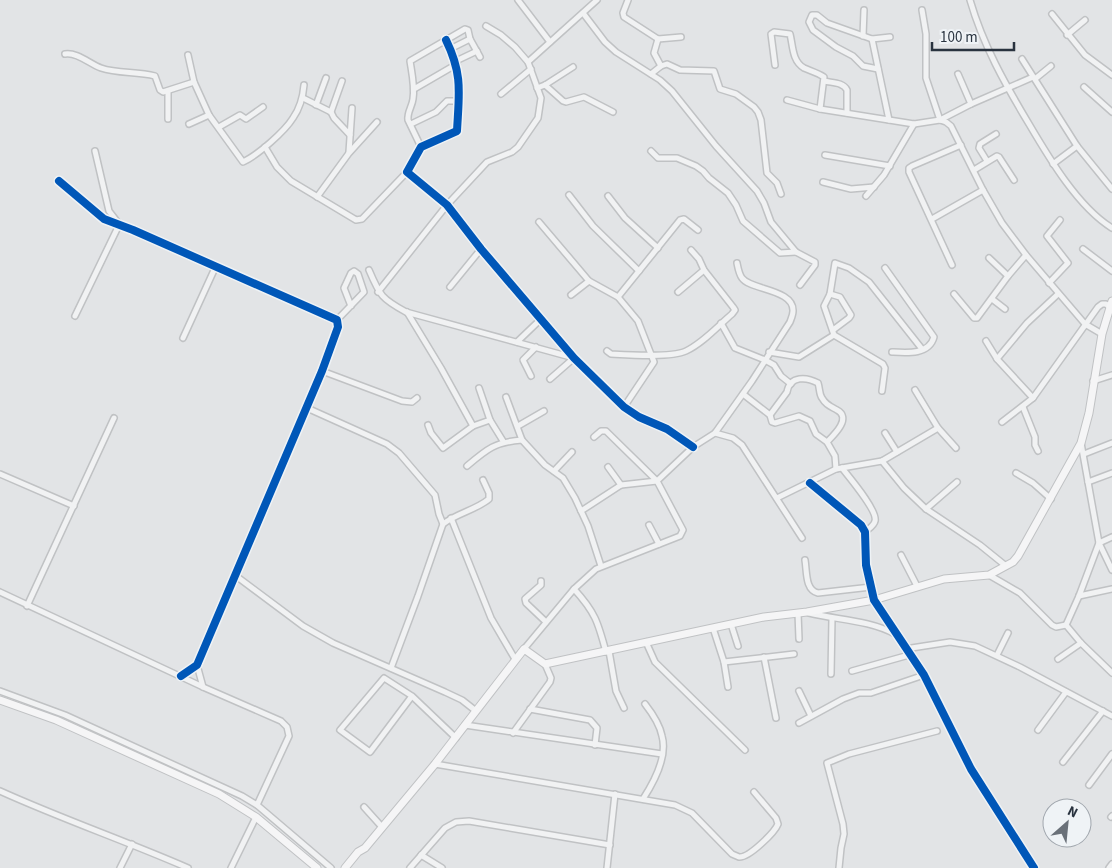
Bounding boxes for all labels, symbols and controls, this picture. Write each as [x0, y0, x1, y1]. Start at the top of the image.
scale bar [932, 20, 1014, 52]
text: 100 m [940, 27, 978, 48]
north arrow [1042, 798, 1092, 848]
text: N [1064, 801, 1081, 823]

